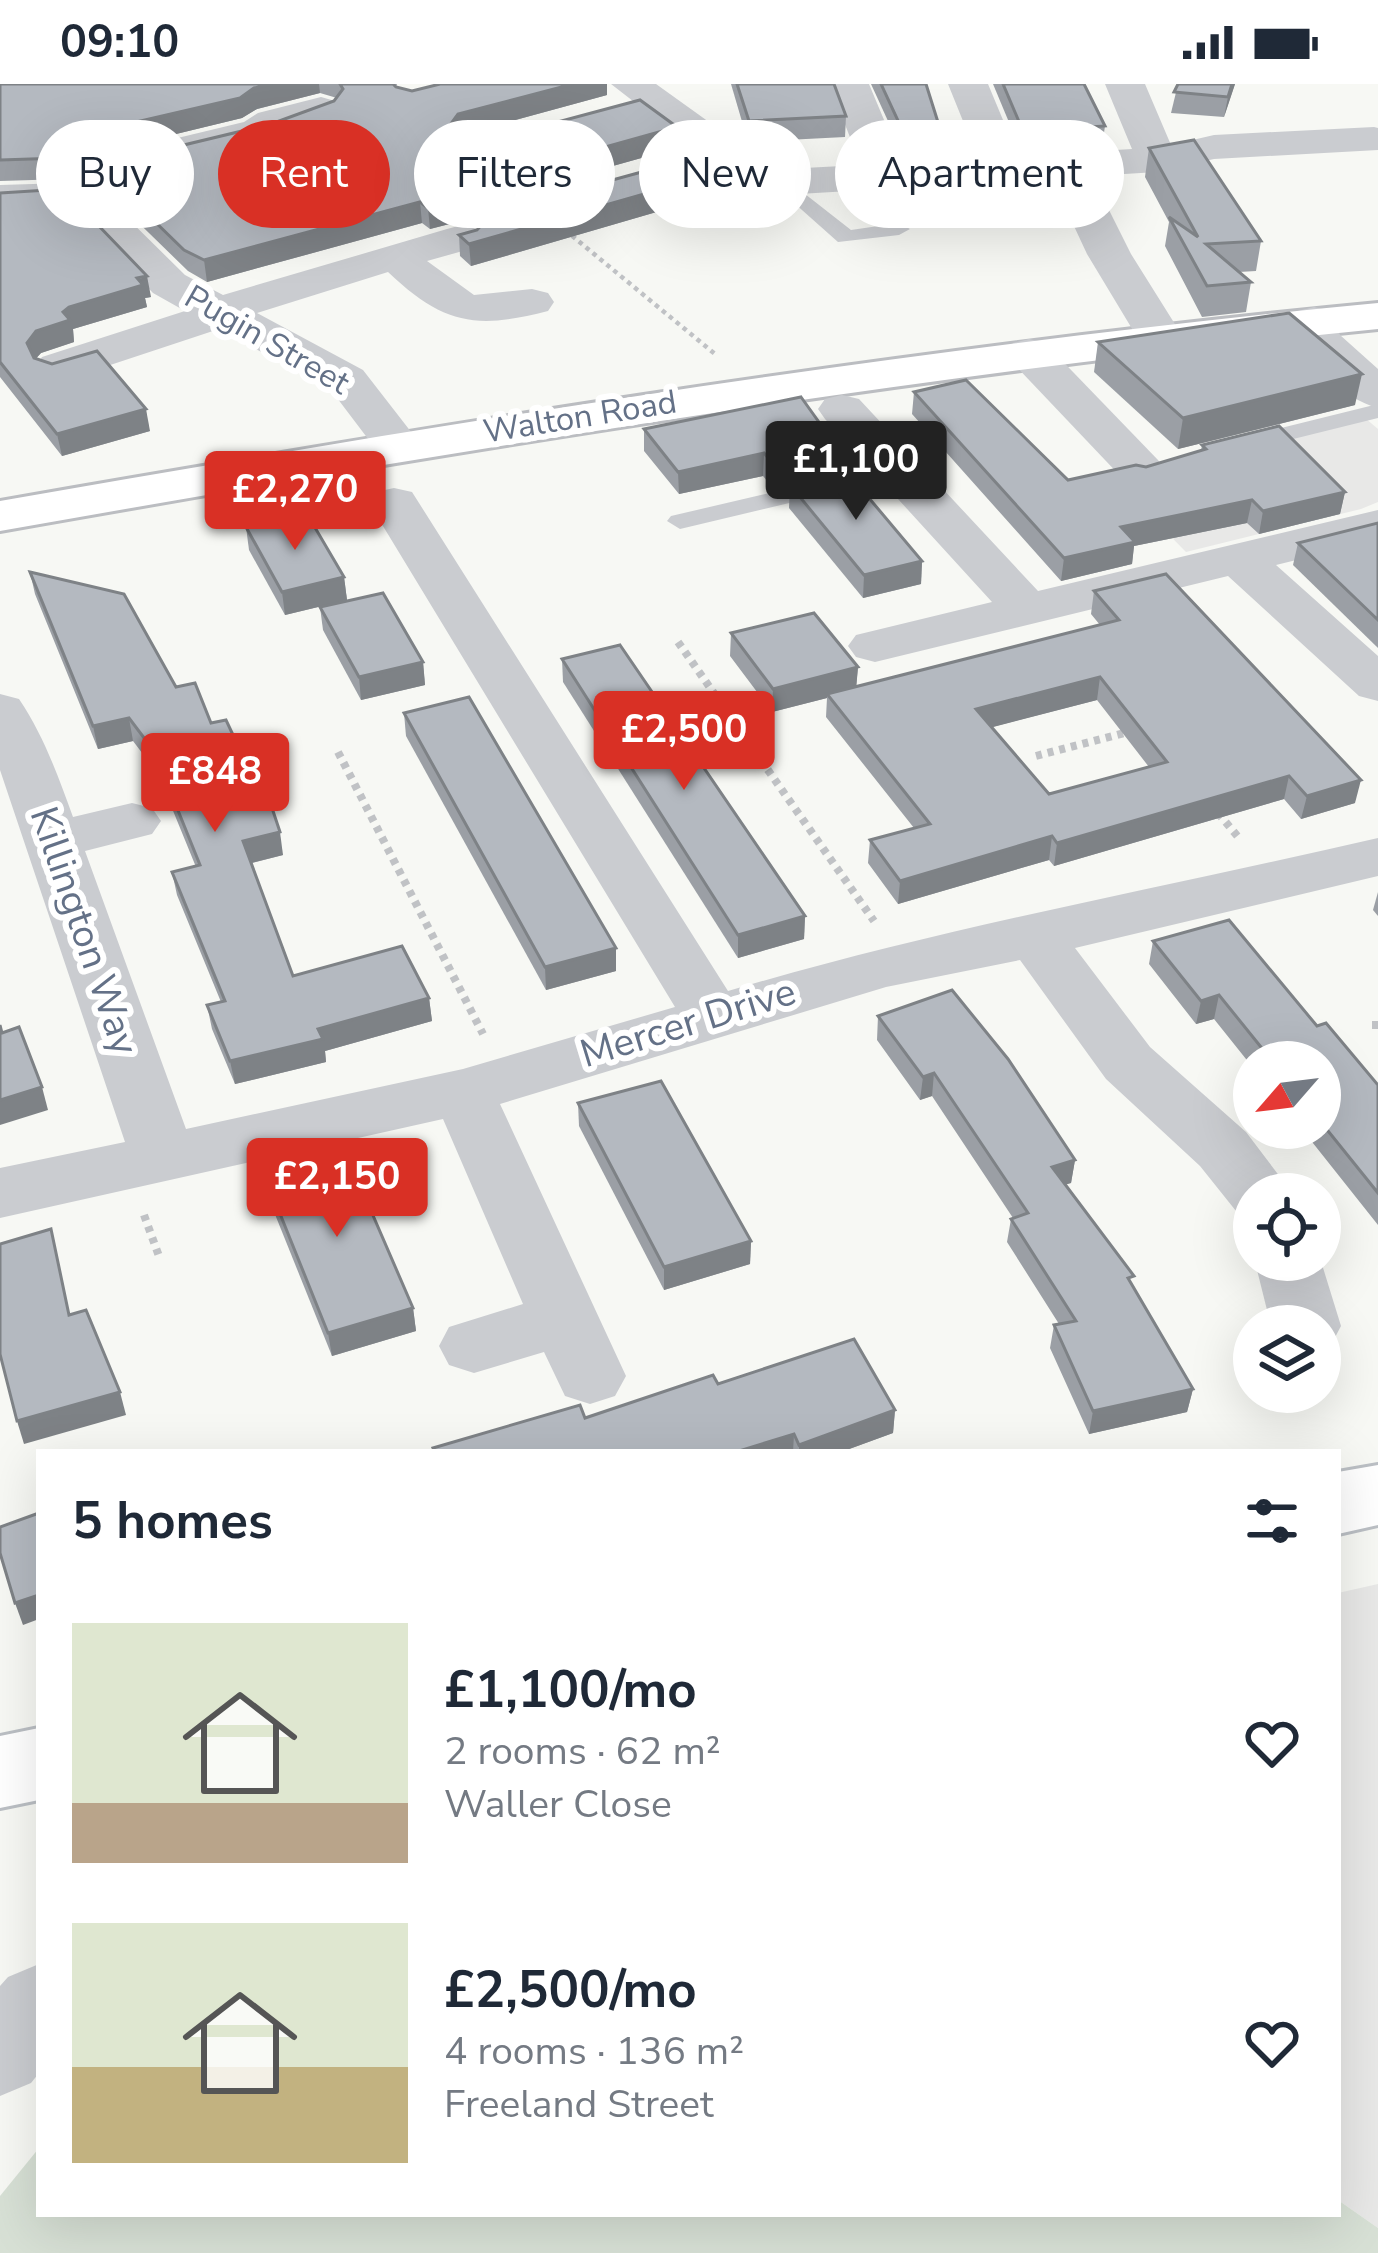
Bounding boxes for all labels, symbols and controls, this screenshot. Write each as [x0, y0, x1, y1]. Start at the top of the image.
text: 09:10 [60, 12, 179, 73]
chip: Buy [36, 120, 194, 228]
chip: Rent [218, 120, 390, 228]
chip: Filters [414, 120, 615, 228]
chip: New [639, 120, 811, 228]
chip: Apartment [835, 120, 1124, 228]
street label: Pugin Street [176, 275, 358, 406]
street label: Walton Road [480, 380, 680, 454]
pin: £1,100 [758, 421, 954, 523]
text: £1,100 [793, 433, 919, 486]
pin: £2,270 [197, 451, 393, 553]
text: £2,270 [232, 463, 358, 516]
pin: £2,500 [586, 691, 782, 793]
text: £2,500 [621, 703, 747, 756]
pin: £848 [144, 733, 286, 835]
text: £848 [168, 745, 262, 798]
street label: Killington Way [17, 800, 151, 1062]
street label: Mercer Drive [574, 965, 802, 1081]
north arrow [1233, 1041, 1341, 1149]
map controls [1233, 1041, 1341, 1413]
pin: £2,150 [239, 1138, 435, 1240]
text: £2,150 [274, 1150, 400, 1203]
button: locate [1233, 1173, 1341, 1281]
button: layers [1233, 1305, 1341, 1413]
text: 5 homes [72, 1486, 273, 1556]
icon: filters [1239, 1488, 1305, 1554]
text: £1,100/mo [444, 1655, 697, 1725]
icon: home [168, 1671, 312, 1815]
icon: heart [1239, 1710, 1305, 1776]
text: 2 rooms · 62 m² [444, 1725, 721, 1778]
text: Waller Close [444, 1778, 672, 1831]
text: £2,500/mo [444, 1955, 697, 2025]
icon: home [168, 1971, 312, 2115]
icon: heart [1239, 2010, 1305, 2076]
text: 4 rooms · 136 m² [444, 2025, 744, 2078]
text: Freeland Street [444, 2078, 714, 2131]

